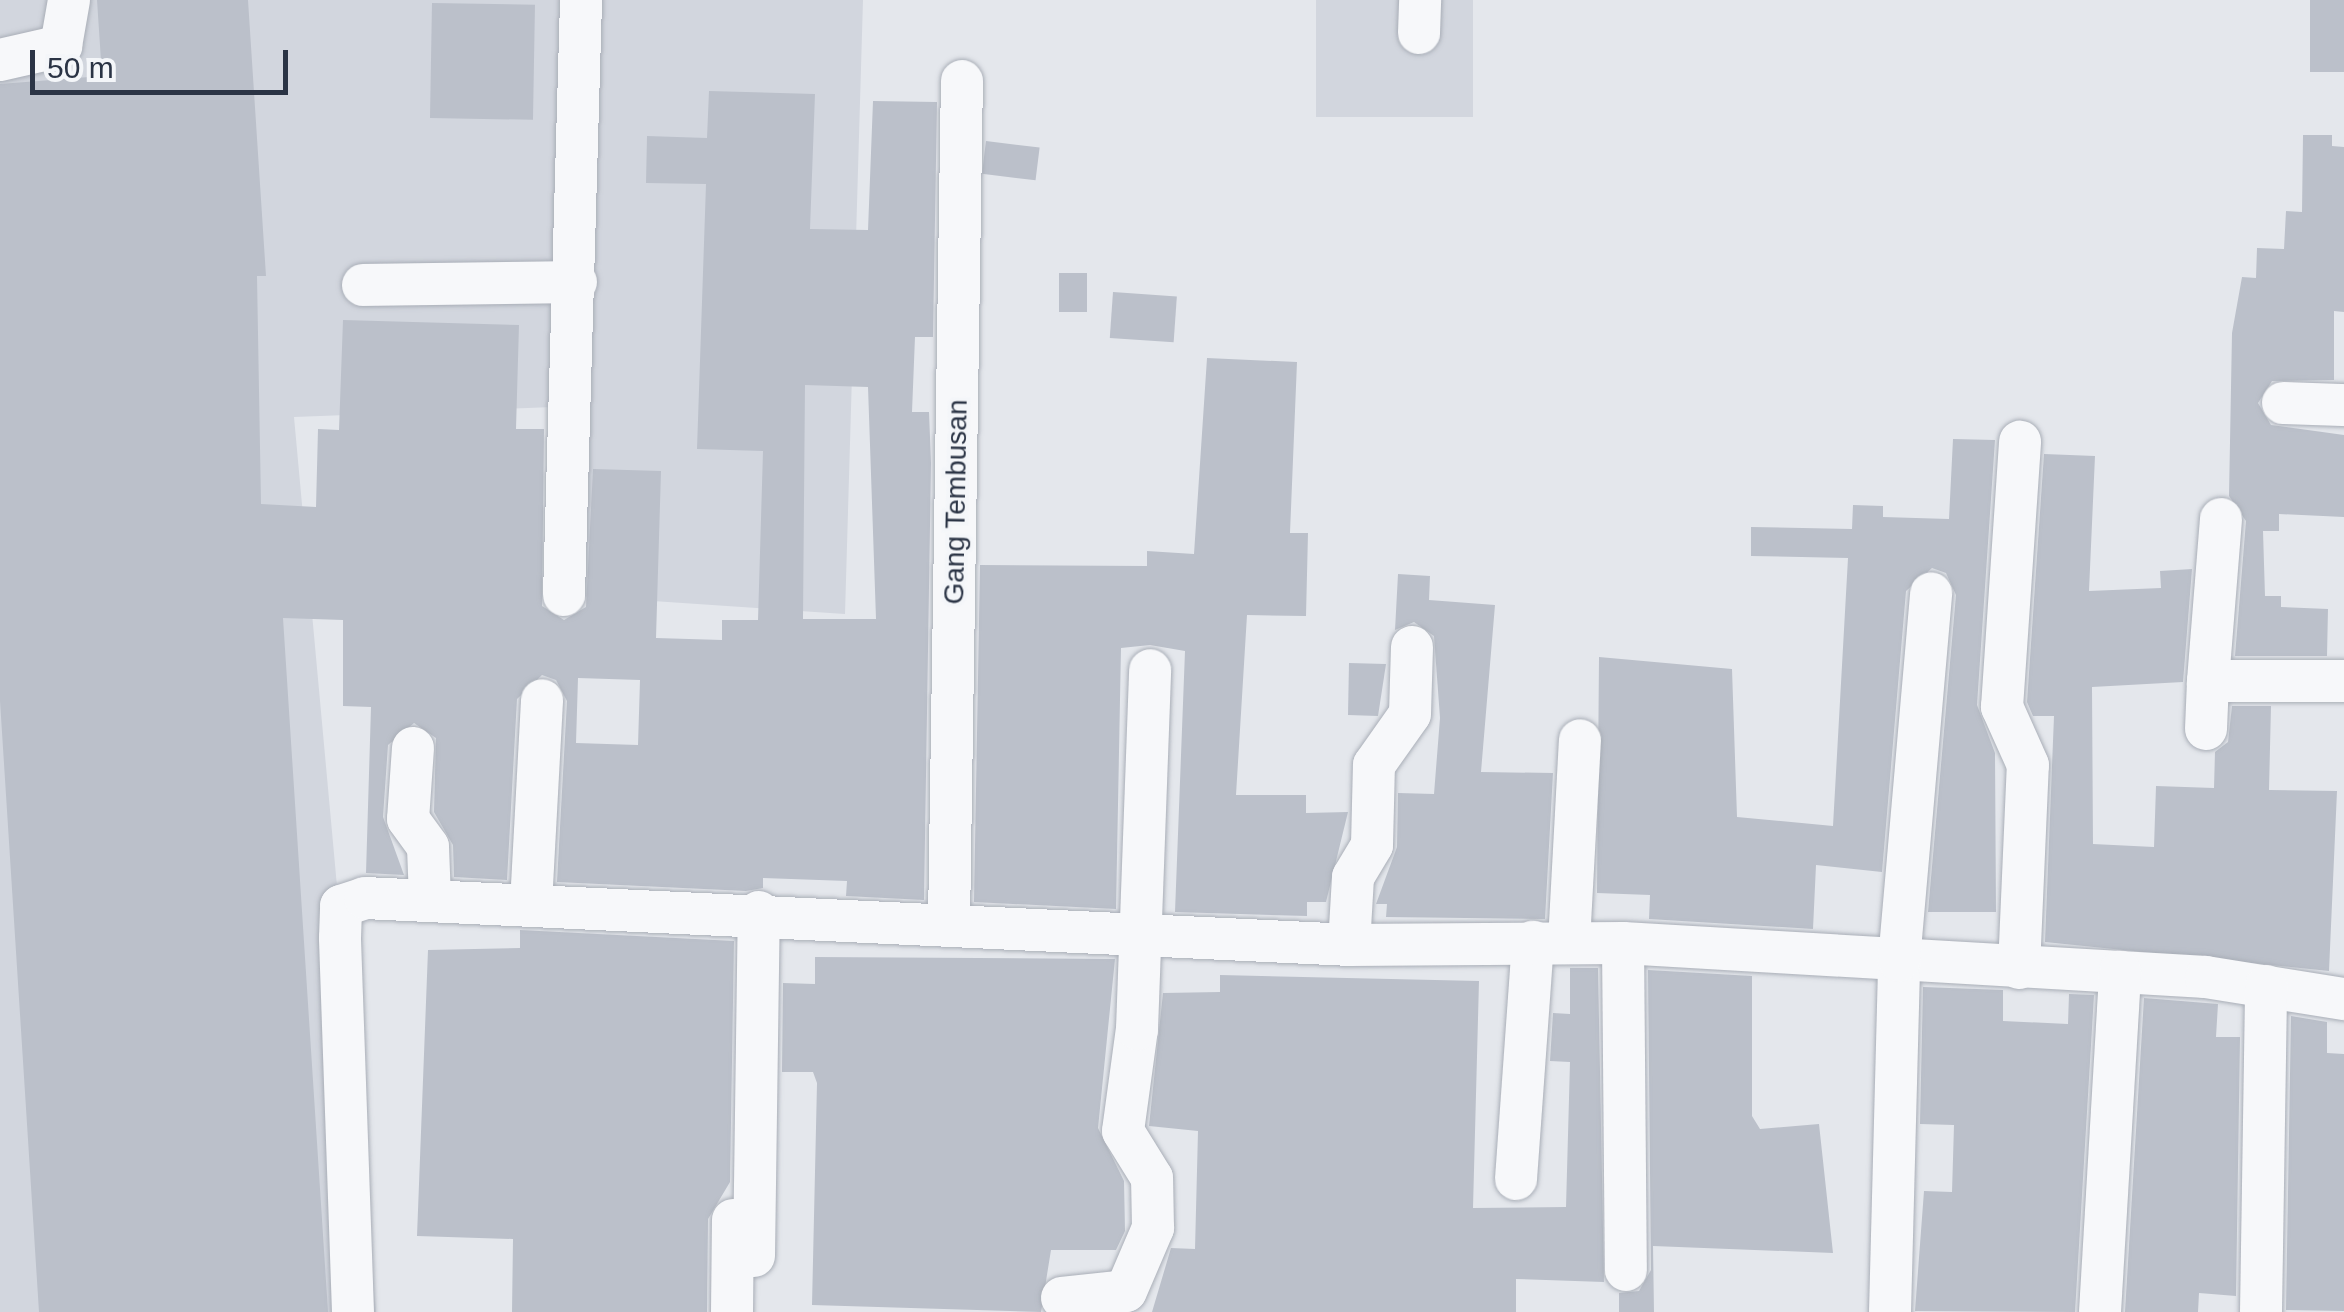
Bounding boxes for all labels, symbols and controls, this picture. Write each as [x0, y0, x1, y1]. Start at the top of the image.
scale bar [35, 30, 292, 92]
text: 50 m [47, 51, 114, 84]
street label: Gang Tembusan [937, 399, 975, 605]

